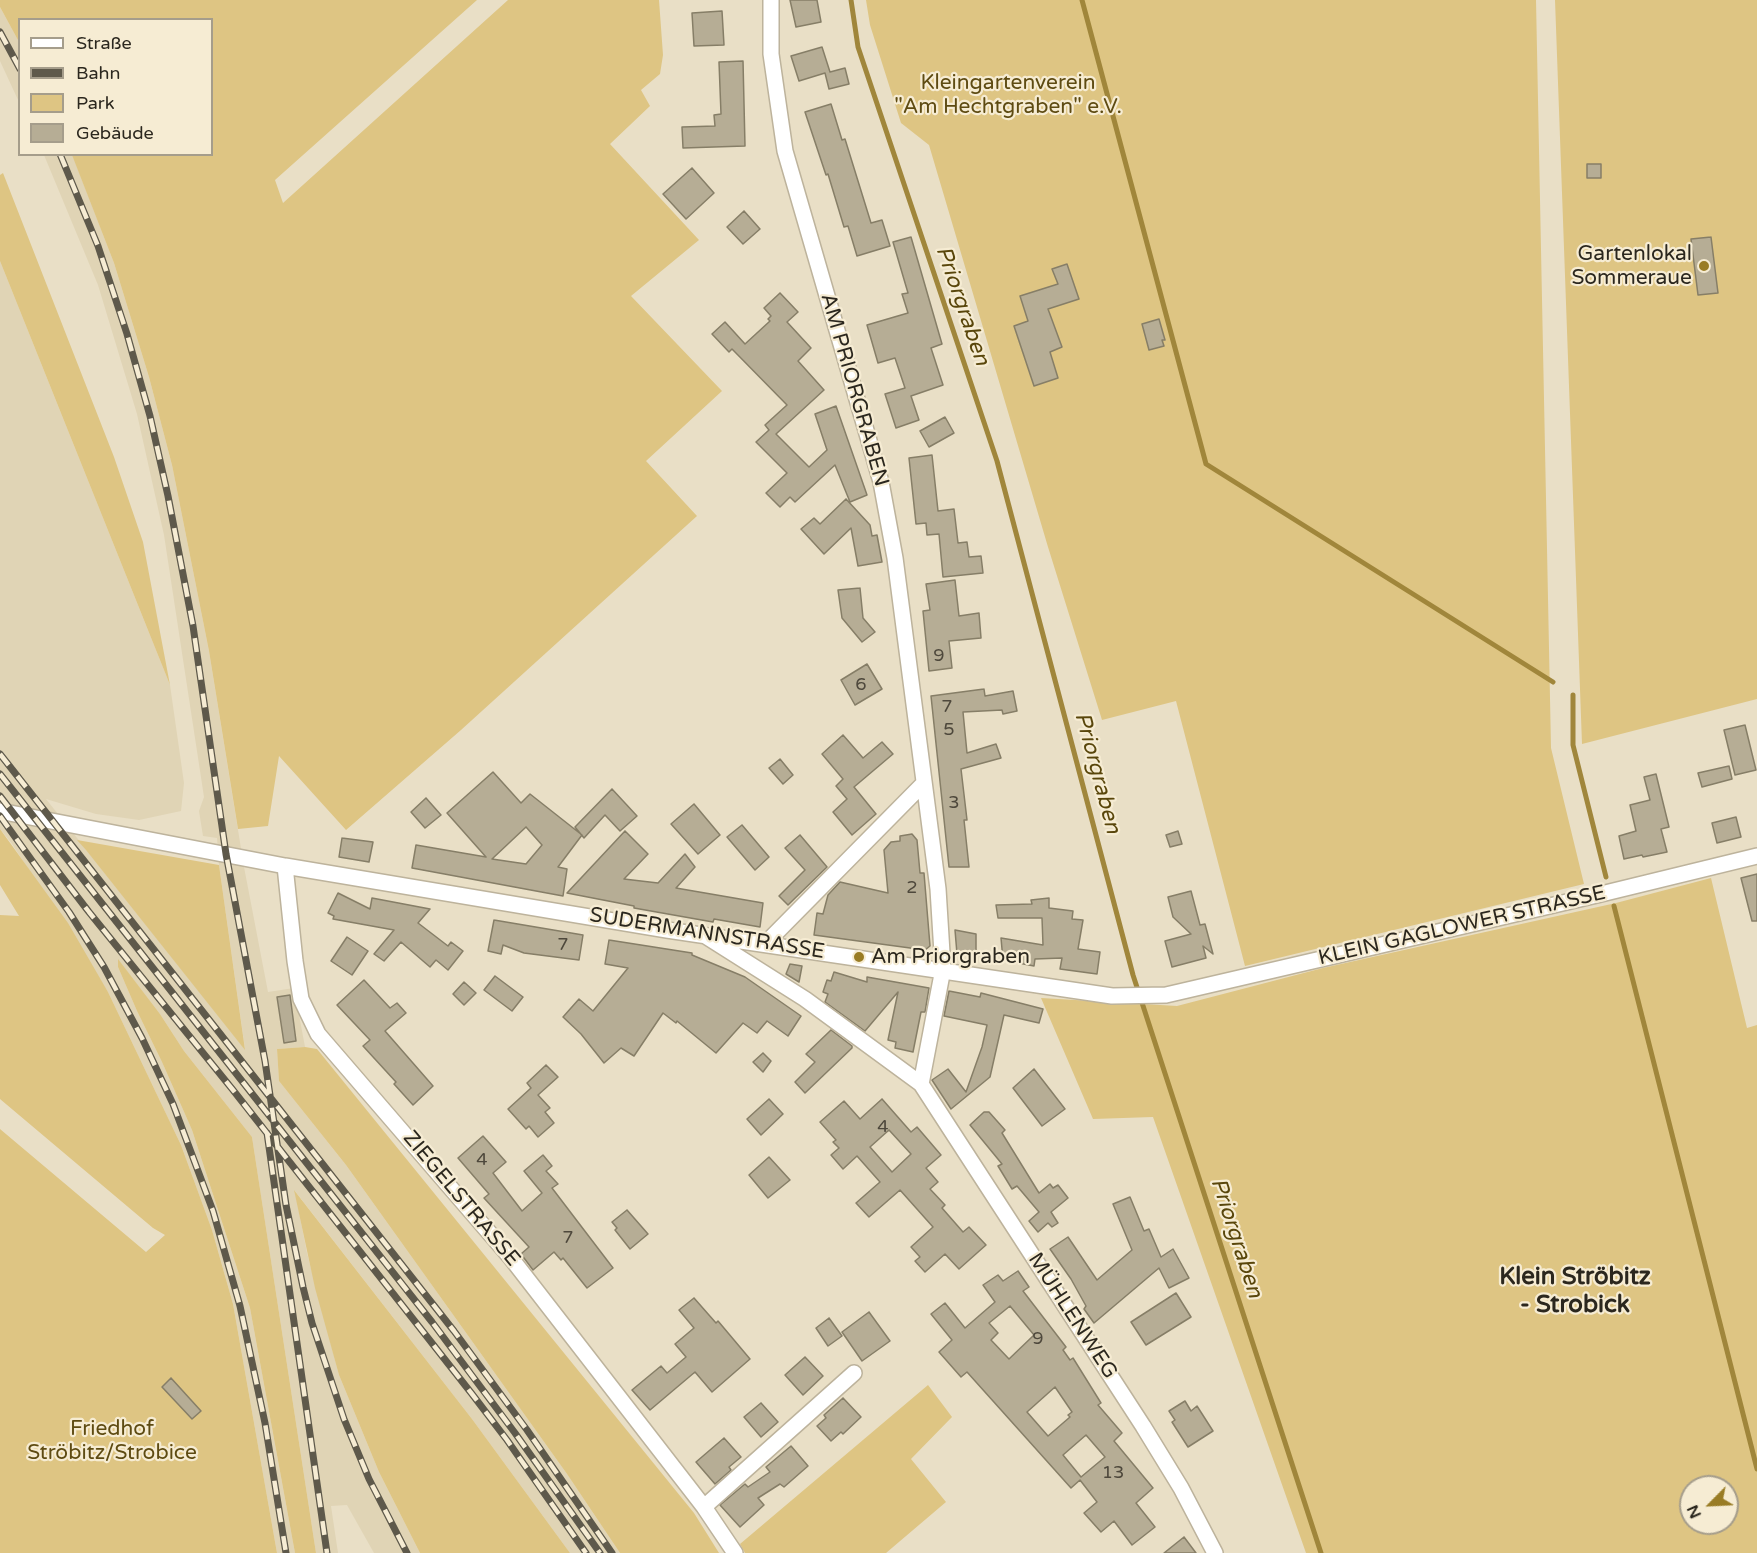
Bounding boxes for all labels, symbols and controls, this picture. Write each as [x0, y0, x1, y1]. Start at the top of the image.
legend [18, 18, 213, 156]
text: Straße [76, 32, 132, 54]
text: Bahn [76, 62, 121, 84]
park label: Kleingartenverein "Am Hechtgraben" e.V. [894, 70, 1122, 120]
text: Park [76, 92, 114, 114]
text: Gebäude [76, 122, 154, 144]
place label: Gartenlokal Sommeraue [1571, 241, 1692, 291]
water label: Priorgraben [929, 243, 995, 369]
marker: Gartenlokal Sommeraue [1697, 259, 1711, 273]
street label: AM PRIORGRABEN [814, 290, 894, 490]
house number: 9 [933, 645, 945, 667]
house number: 6 [855, 674, 867, 696]
house number: 7 [941, 696, 953, 718]
water label: Priorgraben [1068, 710, 1126, 836]
house number: 5 [943, 719, 955, 741]
house number: 3 [948, 792, 960, 814]
house number: 2 [906, 877, 918, 899]
street label: KLEIN GAGLOWER STRASSE [1316, 881, 1608, 971]
street label: SUDERMANNSTRASSE [588, 903, 826, 965]
house number: 7 [557, 934, 569, 956]
place label: Am Priorgraben [871, 944, 1030, 970]
marker: Am Priorgraben [852, 950, 866, 964]
house number: 4 [877, 1116, 889, 1138]
street label: ZIEGELSTRASSE [397, 1126, 525, 1272]
house number: 4 [476, 1149, 488, 1171]
water label: Priorgraben [1204, 1175, 1268, 1301]
house number: 7 [562, 1227, 574, 1249]
street label: MÜHLENWEG [1022, 1248, 1122, 1384]
district label: Klein Ströbitz - Strobick [1499, 1264, 1651, 1320]
house number: 9 [1032, 1328, 1044, 1350]
park label: Friedhof Ströbitz/Strobice [27, 1416, 197, 1466]
house number: 13 [1102, 1462, 1124, 1484]
north arrow [1679, 1475, 1739, 1535]
text: N [1683, 1502, 1706, 1521]

